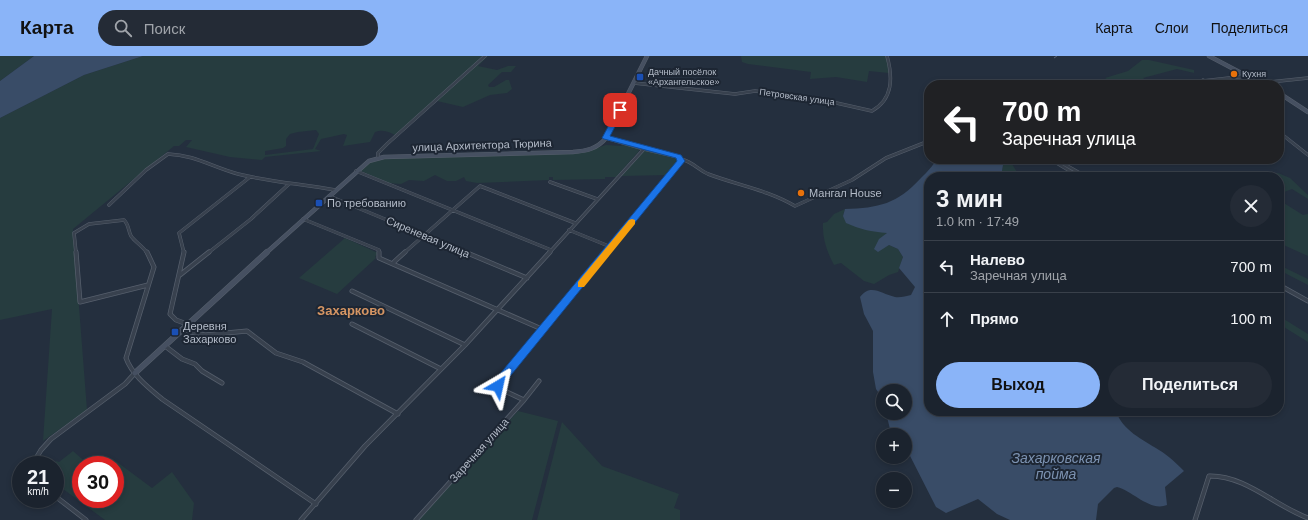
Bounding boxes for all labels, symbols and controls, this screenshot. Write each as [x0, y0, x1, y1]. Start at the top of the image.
search box [98, 10, 378, 46]
text: Карта [20, 17, 74, 38]
icon: search [112, 17, 134, 39]
text: Поиск [144, 20, 185, 37]
text: Карта [1095, 20, 1133, 36]
text: Слои [1155, 20, 1189, 36]
text: Поделиться [1211, 20, 1288, 36]
place label: Дачный посёлок «Архангельское» [648, 67, 720, 87]
marker: Кухня [1229, 69, 1239, 79]
place label: Кухня [1242, 69, 1266, 79]
marker: Дачный посёлок «Архангельское» [635, 72, 645, 82]
street label: Петровская улица [759, 87, 835, 107]
pin [603, 93, 637, 127]
icon: left [936, 96, 988, 148]
text: 700 m [1002, 96, 1081, 127]
icon: arrive [609, 99, 631, 121]
text: Заречная улица [1002, 129, 1136, 149]
street label: улица Архитектора Тюрина [412, 137, 553, 153]
text: 3 мин [936, 185, 1003, 212]
button: close [1230, 185, 1272, 227]
place label: Мангал House [809, 187, 882, 199]
marker: Мангал House [796, 188, 806, 198]
place label: По требованию [327, 197, 406, 209]
marker: По требованию [314, 198, 324, 208]
street label: Сиреневая улица [384, 214, 472, 260]
text: 1.0 km · 17:49 [936, 214, 1019, 229]
text: Налево [970, 251, 1025, 268]
icon: left [936, 256, 958, 278]
text: 700 m [1230, 258, 1272, 275]
text: Заречная улица [970, 268, 1067, 283]
district label: Захарково [317, 303, 385, 318]
icon: ahead [936, 308, 958, 330]
text: Прямо [970, 310, 1019, 327]
text: 100 m [1230, 310, 1272, 327]
place label: Деревня Захарково [183, 320, 236, 345]
marker: Деревня Захарково [170, 327, 180, 337]
button: Выход [936, 362, 1100, 408]
button: Поделиться [1108, 362, 1272, 408]
position arrow [477, 365, 519, 407]
map controls [876, 384, 912, 508]
button: search [876, 384, 912, 420]
street label: Заречная улица [447, 415, 511, 484]
button: + [876, 428, 912, 464]
water label: Захарковская пойма [1011, 450, 1101, 482]
speed limit sign: 30 [72, 456, 124, 508]
text: 21 [27, 466, 49, 488]
button: − [876, 472, 912, 508]
text: km/h [27, 486, 49, 497]

